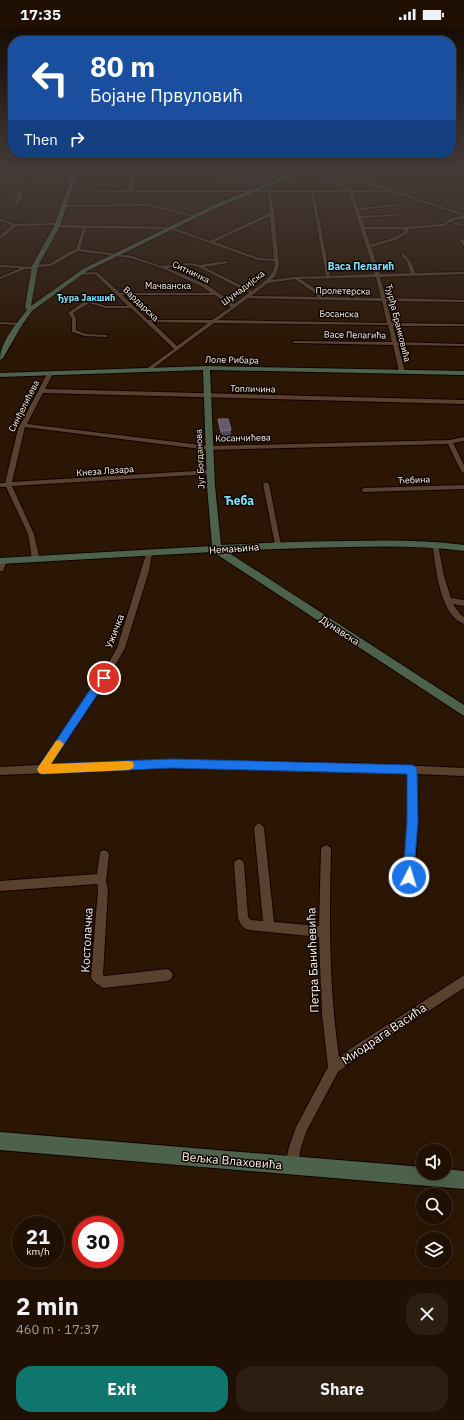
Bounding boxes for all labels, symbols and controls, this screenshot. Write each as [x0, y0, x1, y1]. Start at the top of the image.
text: 17:35 [20, 5, 61, 24]
text: 80 m [90, 48, 155, 85]
icon: left [24, 52, 76, 104]
text: Бојане Првуловић [90, 84, 243, 107]
icon: right [66, 128, 88, 150]
text: Then [24, 130, 58, 149]
street label: Ситничка [171, 258, 212, 285]
district label: Васа Пелагић [328, 260, 394, 273]
street label: Шумадијска [219, 268, 267, 307]
street label: Мачванска [145, 280, 191, 291]
street label: Ђурђа Бранковића [383, 283, 414, 363]
street label: Вардарска [121, 284, 162, 324]
street label: Пролетерска [315, 285, 371, 296]
district label: Ђура Јакшић [57, 292, 115, 303]
street label: Босанска [319, 308, 359, 319]
street label: Васе Пелагића [324, 328, 386, 341]
street label: Лоле Рибара [205, 354, 259, 365]
street label: Синђелићева [6, 378, 41, 433]
street label: Топличина [230, 383, 276, 394]
street label: Југ Богданова [192, 429, 207, 489]
street label: Косанчићева [215, 432, 271, 443]
street label: Кнеза Лазара [76, 463, 134, 478]
street label: Ћебина [397, 473, 431, 486]
district label: Ћеба [224, 493, 254, 508]
street label: Немањина [209, 540, 260, 557]
street label: Ужичка [102, 612, 127, 650]
street label: Дунавска [317, 613, 363, 648]
pin [87, 661, 121, 695]
icon: arrive [93, 667, 115, 689]
position arrow [388, 856, 430, 898]
street label: Костолачка [77, 907, 96, 973]
street label: Петра Банићевића [303, 907, 322, 1013]
street label: Миодрага Васића [339, 999, 429, 1067]
map controls [416, 1144, 452, 1268]
button: sound [416, 1144, 452, 1180]
street label: Вељка Влаховића [181, 1149, 283, 1172]
button: search [416, 1188, 452, 1224]
speed limit sign: 30 [72, 1216, 124, 1268]
text: 21 [26, 1223, 50, 1250]
button: layers [416, 1232, 452, 1268]
text: km/h [26, 1245, 50, 1258]
text: 2 min [16, 1290, 79, 1322]
button: close [406, 1293, 448, 1335]
text: 460 m · 17:37 [16, 1321, 99, 1338]
button: Exit [16, 1366, 228, 1412]
button: Share [236, 1366, 448, 1412]

